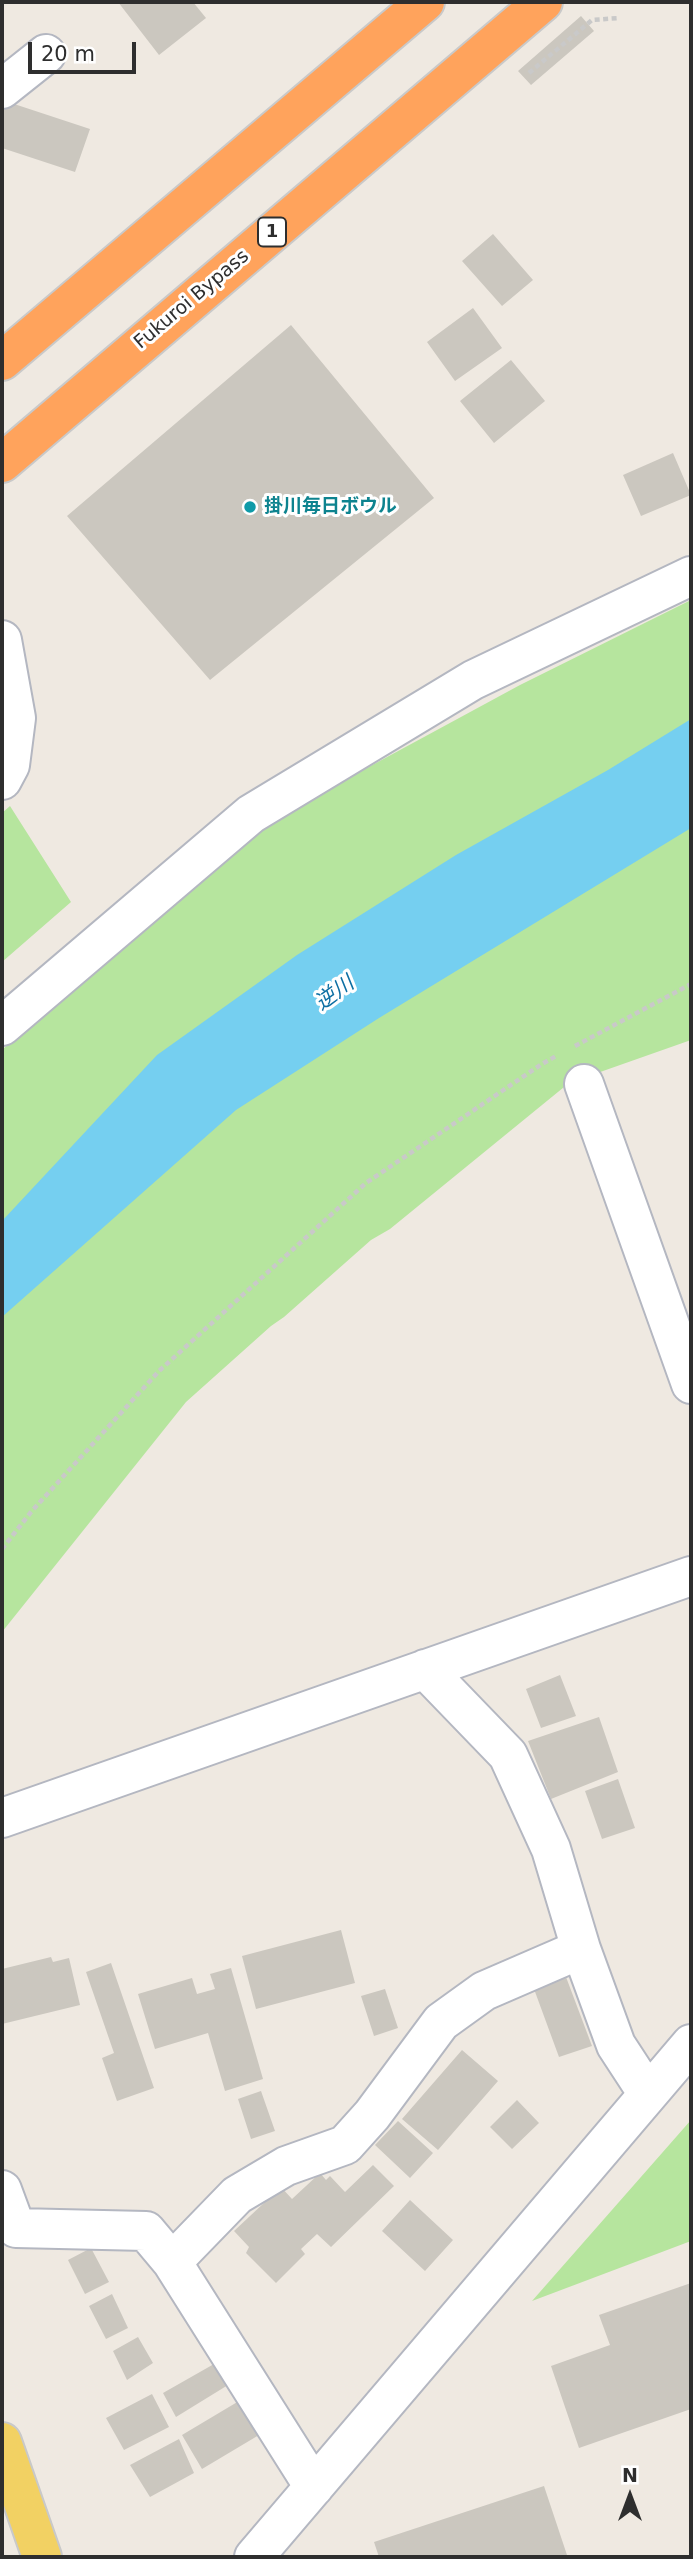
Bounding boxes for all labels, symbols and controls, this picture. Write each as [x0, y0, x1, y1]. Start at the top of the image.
scale bar [32, 28, 140, 72]
text: 20 m [41, 42, 95, 66]
road number: 1 [258, 218, 286, 246]
street label: Fukuroi Bypass [130, 245, 254, 355]
place label: 掛川毎日ボウル [264, 496, 397, 518]
marker: 掛川毎日ボウル [242, 499, 258, 515]
water label: 逆川 [311, 971, 359, 1017]
north arrow [595, 2461, 665, 2531]
text: N [622, 2464, 638, 2486]

